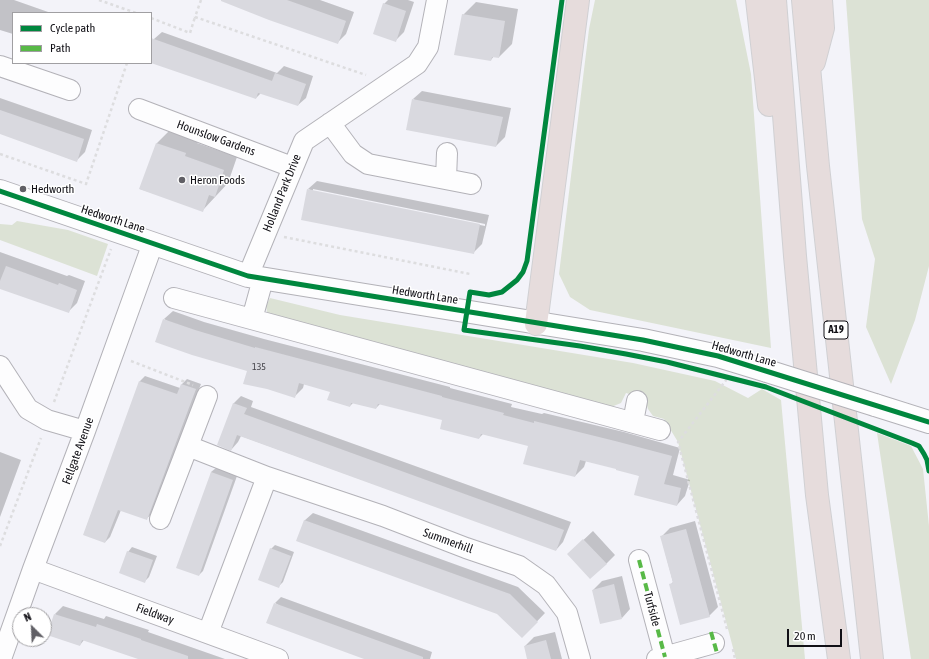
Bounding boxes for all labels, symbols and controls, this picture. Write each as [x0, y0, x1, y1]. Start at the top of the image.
legend [12, 12, 152, 64]
text: Cycle path [50, 21, 95, 35]
text: Path [50, 41, 71, 55]
street label: Hounslow Gardens [175, 117, 257, 159]
street label: Holland Park Drive [260, 152, 304, 234]
place label: Heron Foods [190, 173, 245, 187]
marker: Heron Foods [177, 175, 187, 185]
place label: Hedworth [31, 182, 74, 196]
marker: Hedworth [18, 184, 28, 194]
street label: Hedworth Lane [79, 202, 147, 236]
street label: Hedworth Lane [391, 283, 459, 307]
road number: A19 [824, 321, 848, 339]
street label: Hedworth Lane [710, 338, 778, 370]
house number: 135 [252, 361, 266, 373]
street label: Fellgate Avenue [59, 415, 97, 487]
street label: Summerhill [421, 525, 475, 557]
street label: Turfside [640, 590, 664, 628]
street label: Fieldway [134, 601, 176, 627]
north arrow [12, 607, 52, 647]
text: N [22, 610, 33, 624]
scale bar [789, 621, 844, 647]
text: 20 m [794, 629, 816, 643]

